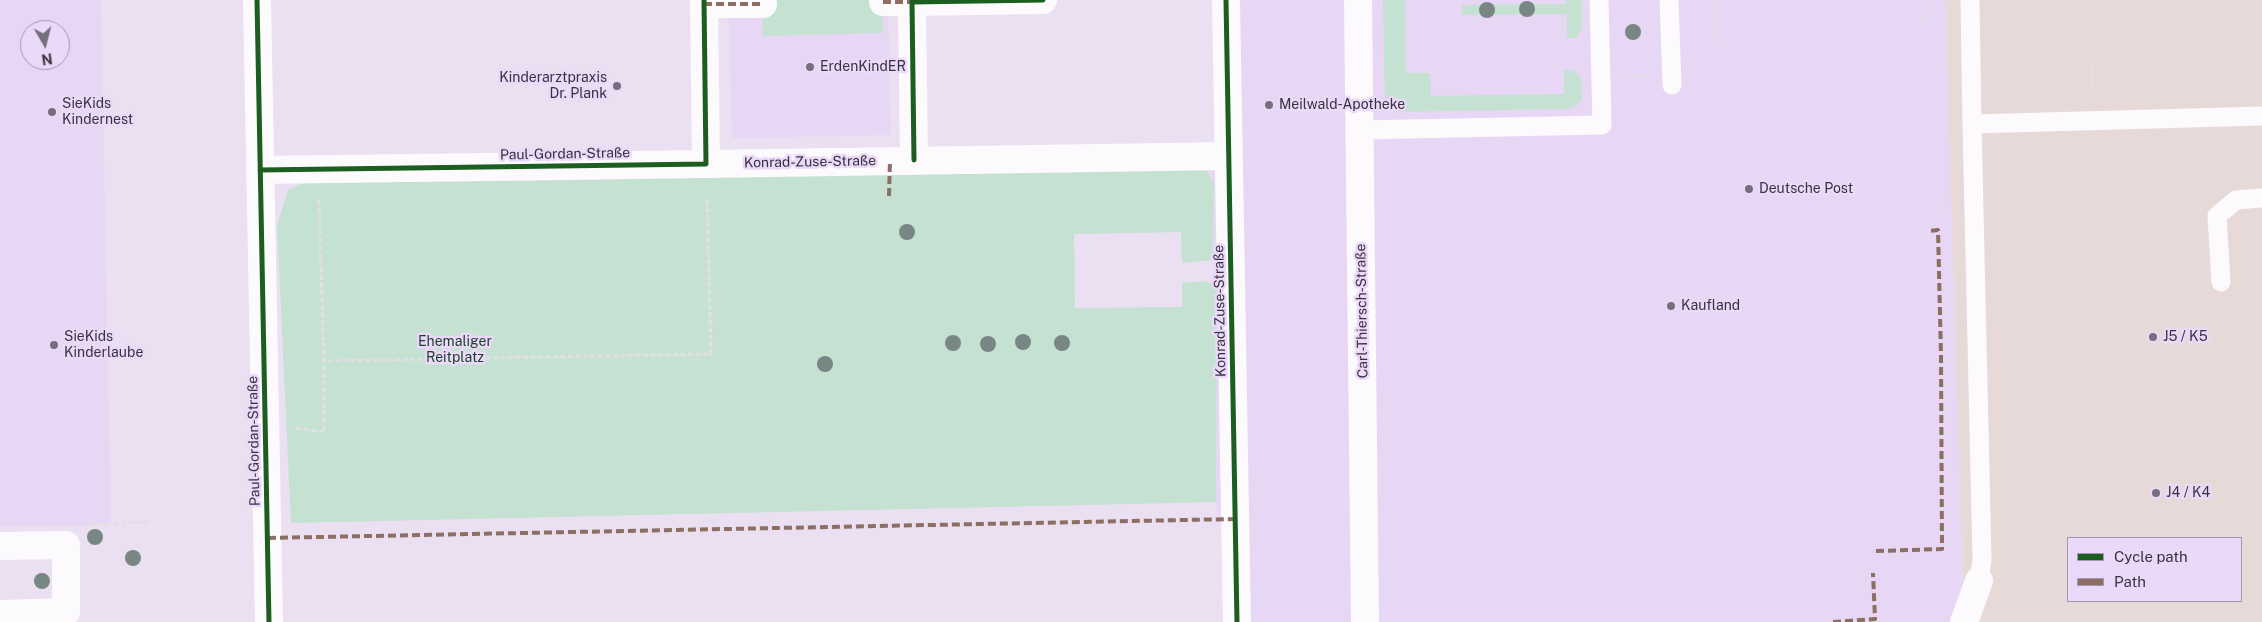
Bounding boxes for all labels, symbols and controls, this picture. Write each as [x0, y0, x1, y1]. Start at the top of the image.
north arrow [20, 20, 70, 70]
text: N [40, 50, 53, 68]
place label: ErdenKindER [820, 59, 906, 75]
marker: ErdenKindER [804, 61, 816, 73]
place label: Kinderarztpraxis Dr. Plank [499, 70, 607, 102]
marker: Kinderarztpraxis Dr. Plank [611, 80, 623, 92]
place label: SieKids Kindernest [62, 96, 133, 128]
place label: Meilwald-Apotheke [1279, 97, 1405, 113]
marker: Meilwald-Apotheke [1263, 99, 1275, 111]
marker: SieKids Kindernest [46, 106, 58, 118]
street label: Paul-Gordan-Straße [500, 144, 630, 164]
street label: Konrad-Zuse-Straße [744, 152, 876, 172]
place label: Deutsche Post [1759, 181, 1853, 197]
marker: Deutsche Post [1743, 183, 1755, 195]
street label: Carl-Thiersch-Straße [1352, 243, 1372, 379]
street label: Konrad-Zuse-Straße [1210, 245, 1230, 377]
place label: Kaufland [1681, 298, 1740, 314]
marker: Kaufland [1665, 300, 1677, 312]
place label: SieKids Kinderlaube [64, 329, 143, 362]
place label: J5 / K5 [2163, 329, 2208, 345]
marker: J5 / K5 [2147, 331, 2159, 343]
park label: Ehemaliger Reitplatz [418, 334, 492, 367]
marker: SieKids Kinderlaube [48, 339, 60, 351]
street label: Paul-Gordan-Straße [244, 376, 264, 506]
place label: J4 / K4 [2166, 485, 2210, 501]
marker: J4 / K4 [2150, 487, 2162, 499]
legend [2067, 537, 2242, 602]
text: Cycle path [2114, 548, 2188, 565]
text: Path [2114, 573, 2146, 590]

